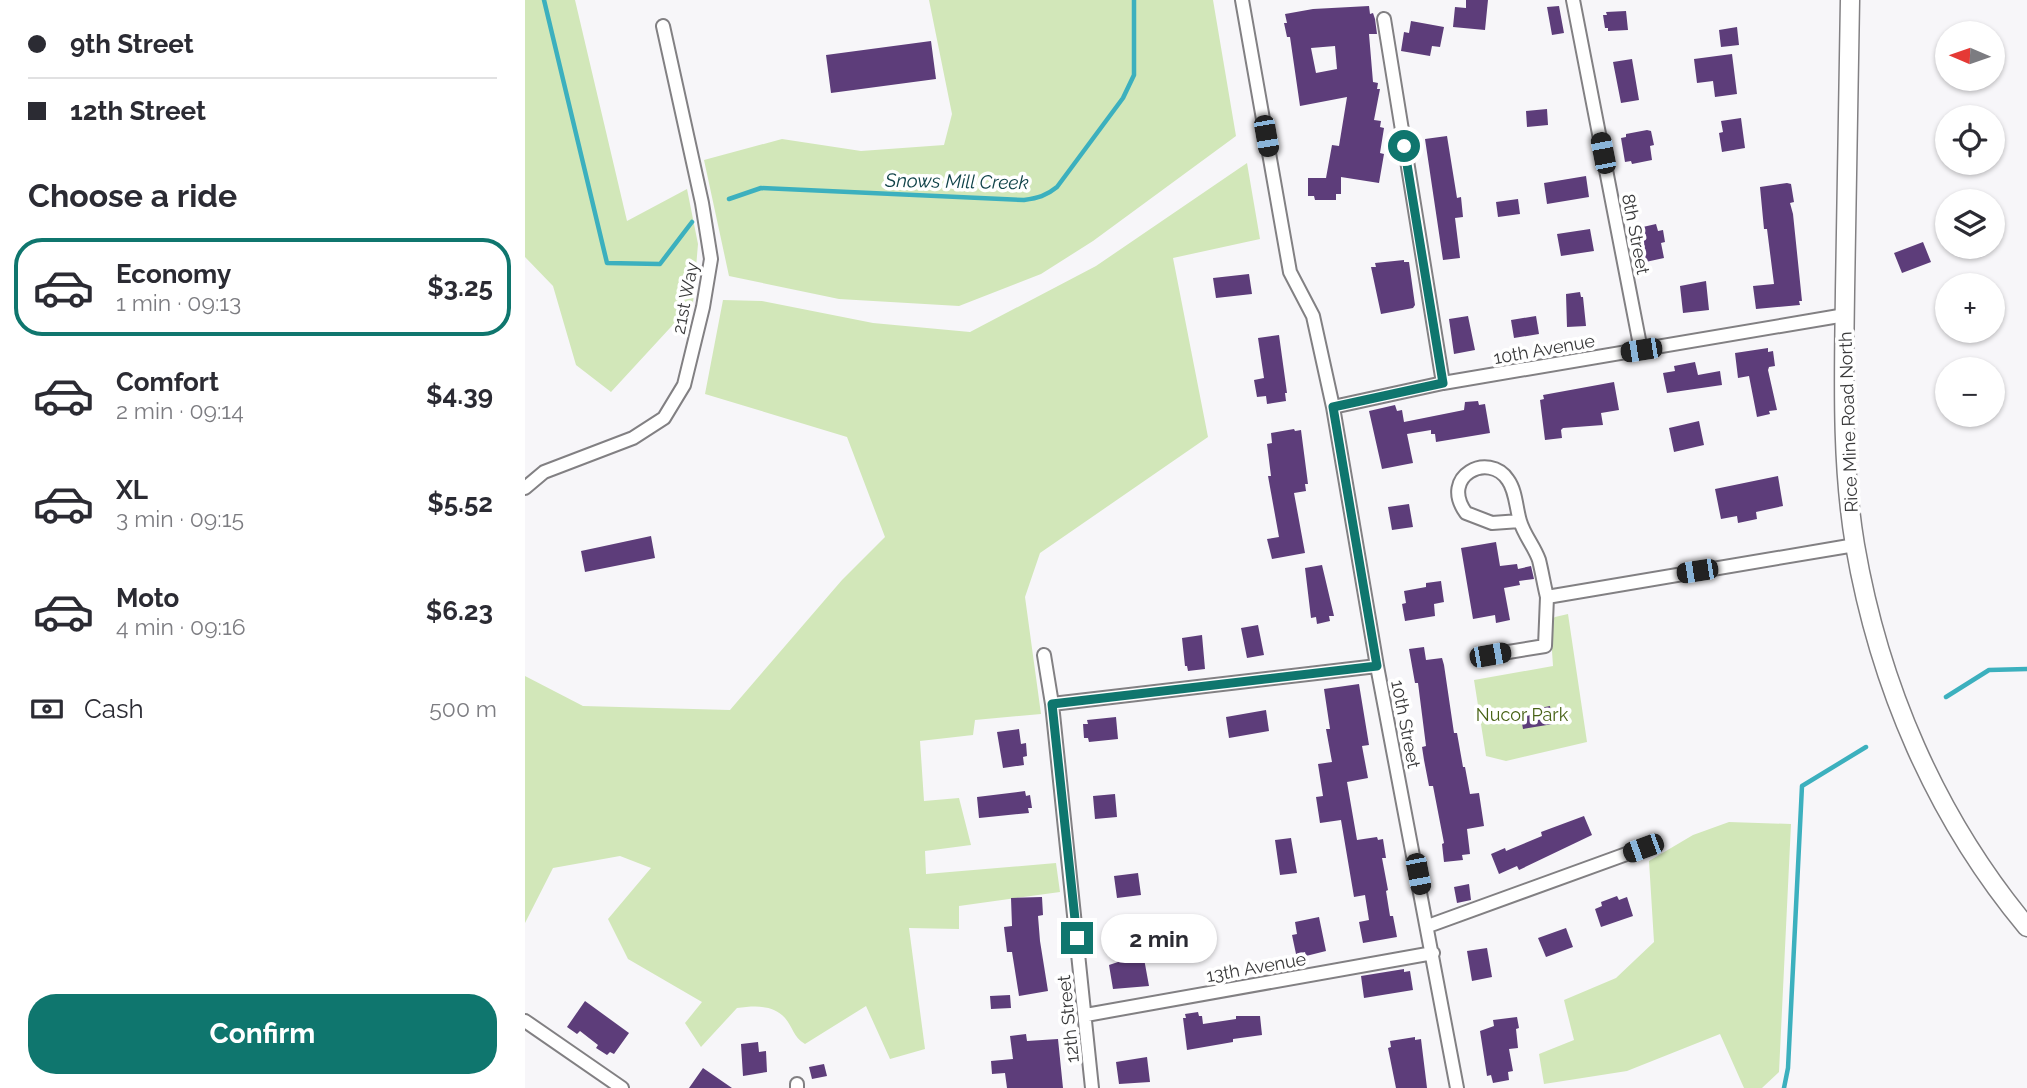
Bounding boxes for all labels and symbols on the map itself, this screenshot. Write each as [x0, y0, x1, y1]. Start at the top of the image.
north arrow [1935, 21, 2005, 91]
car [1253, 113, 1280, 159]
route start [1388, 130, 1420, 162]
car [1589, 130, 1618, 176]
water label: Snows Mill Creek [884, 169, 1029, 193]
street label: 8th Street [1618, 192, 1654, 276]
street label: 21st Way [668, 260, 702, 336]
street label: 10th Avenue [1492, 330, 1597, 368]
street label: Rice Mine Road North [1834, 331, 1862, 513]
car [1619, 336, 1664, 364]
car [1675, 557, 1720, 585]
car [1468, 641, 1513, 669]
street label: 10th Street [1387, 678, 1425, 770]
park label: Nucor Park [1476, 704, 1569, 725]
car [1620, 831, 1667, 865]
car [1404, 851, 1433, 897]
callout: 2 min [1101, 914, 1217, 962]
route end [1061, 922, 1093, 954]
street label: 13th Avenue [1204, 948, 1308, 986]
street label: 12th Street [1053, 974, 1083, 1064]

